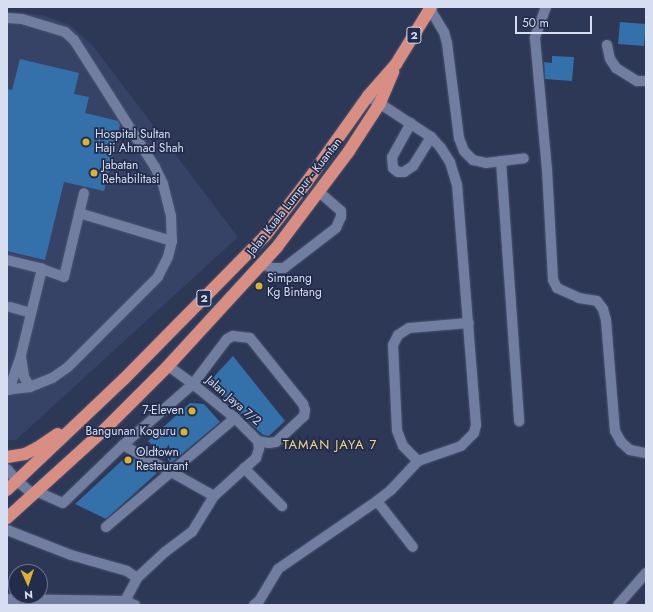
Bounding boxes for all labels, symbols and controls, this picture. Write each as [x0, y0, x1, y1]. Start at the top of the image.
scale bar [517, 8, 594, 34]
text: 50 m [522, 14, 549, 32]
road number: 2 [406, 26, 422, 44]
place label: Hospital Sultan Haji Ahmad Shah [95, 128, 184, 156]
street label: Jalan Kuala Lumpur - Kuantan [245, 135, 345, 259]
marker: Hospital Sultan Haji Ahmad Shah [80, 136, 92, 148]
place label: Jabatan Rehabilitasi [102, 159, 159, 187]
marker: Jabatan Rehabilitasi [89, 168, 99, 178]
place label: Simpang Kg Bintang [267, 272, 322, 300]
marker: Simpang Kg Bintang [254, 281, 264, 291]
road number: 2 [196, 289, 212, 307]
street label: Jalan Jaya 7/2 [202, 373, 264, 429]
place label: 7-Eleven [142, 404, 184, 418]
marker: 7-Eleven [187, 406, 197, 416]
place label: Bangunan Koguru [86, 425, 176, 439]
marker: Bangunan Koguru [179, 427, 189, 437]
district label: TAMAN JAYA 7 [283, 437, 377, 453]
place label: Oldtown Restaurant [136, 446, 188, 474]
marker: Oldtown Restaurant [123, 455, 133, 465]
north arrow [8, 564, 48, 604]
text: N [24, 587, 33, 603]

